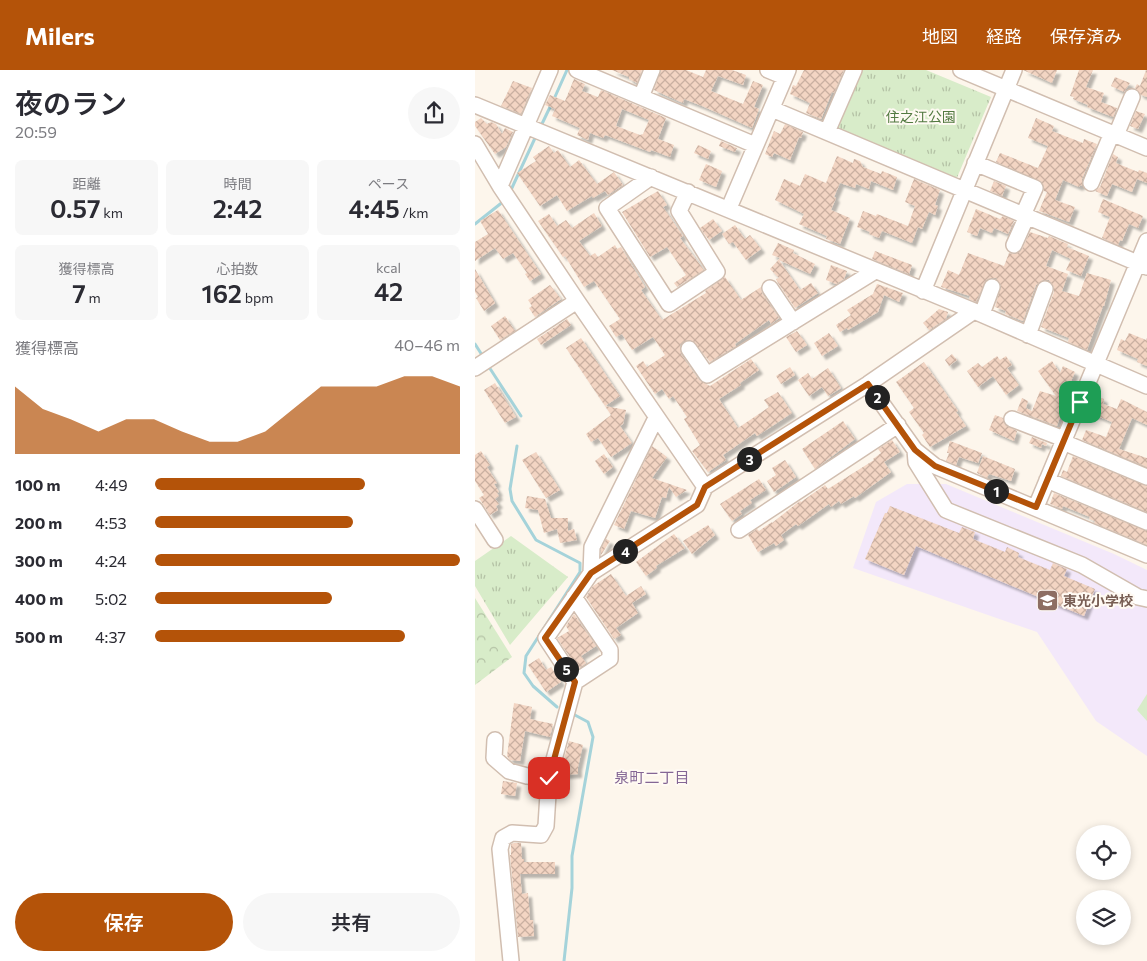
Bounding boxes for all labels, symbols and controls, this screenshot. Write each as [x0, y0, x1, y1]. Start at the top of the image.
text: Milers [25, 21, 95, 50]
text: 地図 [922, 25, 958, 47]
text: 経路 [986, 25, 1022, 47]
text: 保存済み [1050, 25, 1122, 47]
text: 夜のラン [15, 86, 127, 120]
button: share [408, 87, 460, 139]
park label: 住之江公園 [886, 108, 956, 125]
text: 20:59 [15, 122, 57, 141]
text: 距離 [73, 175, 101, 192]
text: 時間 [224, 175, 252, 192]
text: ペース [368, 175, 409, 192]
text: 0.57 [50, 193, 101, 223]
text: 2:42 [213, 193, 262, 223]
text: 4:45 [348, 193, 400, 223]
text: km [101, 204, 123, 221]
text: /km [400, 204, 429, 221]
text: kcal [376, 259, 401, 276]
text: 獲得標高 [59, 260, 115, 277]
text: 心拍数 [217, 260, 259, 277]
text: 42 [374, 276, 403, 306]
text: 7 [72, 278, 86, 308]
text: 162 [202, 278, 242, 308]
text: m [86, 289, 101, 306]
text: bpm [242, 289, 273, 306]
text: 40–46 m [394, 335, 460, 354]
text: 獲得標高 [15, 338, 79, 357]
pin [1059, 381, 1101, 423]
pin: 2 [865, 384, 889, 410]
icon: arrive [1066, 388, 1094, 416]
text: 2 [874, 389, 881, 406]
pin: 3 [737, 446, 761, 472]
text: 3 [745, 451, 754, 468]
text: 100 m [15, 475, 61, 494]
text: 4:49 [95, 475, 128, 494]
pin: 1 [983, 478, 1009, 504]
text: 1 [993, 483, 1000, 500]
text: 200 m [15, 513, 62, 532]
text: 4:53 [95, 513, 127, 532]
pin: 4 [613, 538, 637, 564]
text: 4 [621, 543, 630, 560]
text: 300 m [15, 551, 63, 570]
text: 4:24 [95, 551, 127, 570]
text: 400 m [15, 589, 63, 608]
text: 5:02 [95, 589, 127, 608]
school or university icon: 東光小学校 [1035, 589, 1059, 613]
place label: 東光小学校 [1063, 592, 1133, 609]
text: 500 m [15, 627, 63, 646]
text: 4:37 [95, 627, 126, 646]
pin: 5 [553, 656, 579, 682]
text: 5 [562, 661, 571, 678]
pin [528, 757, 570, 799]
icon: check [535, 764, 563, 792]
district label: 泉町二丁目 [614, 768, 690, 786]
map controls [1076, 825, 1131, 945]
button: locate [1076, 825, 1131, 880]
button: layers [1076, 890, 1131, 945]
button: 保存 [15, 893, 233, 951]
button: 共有 [243, 893, 460, 951]

